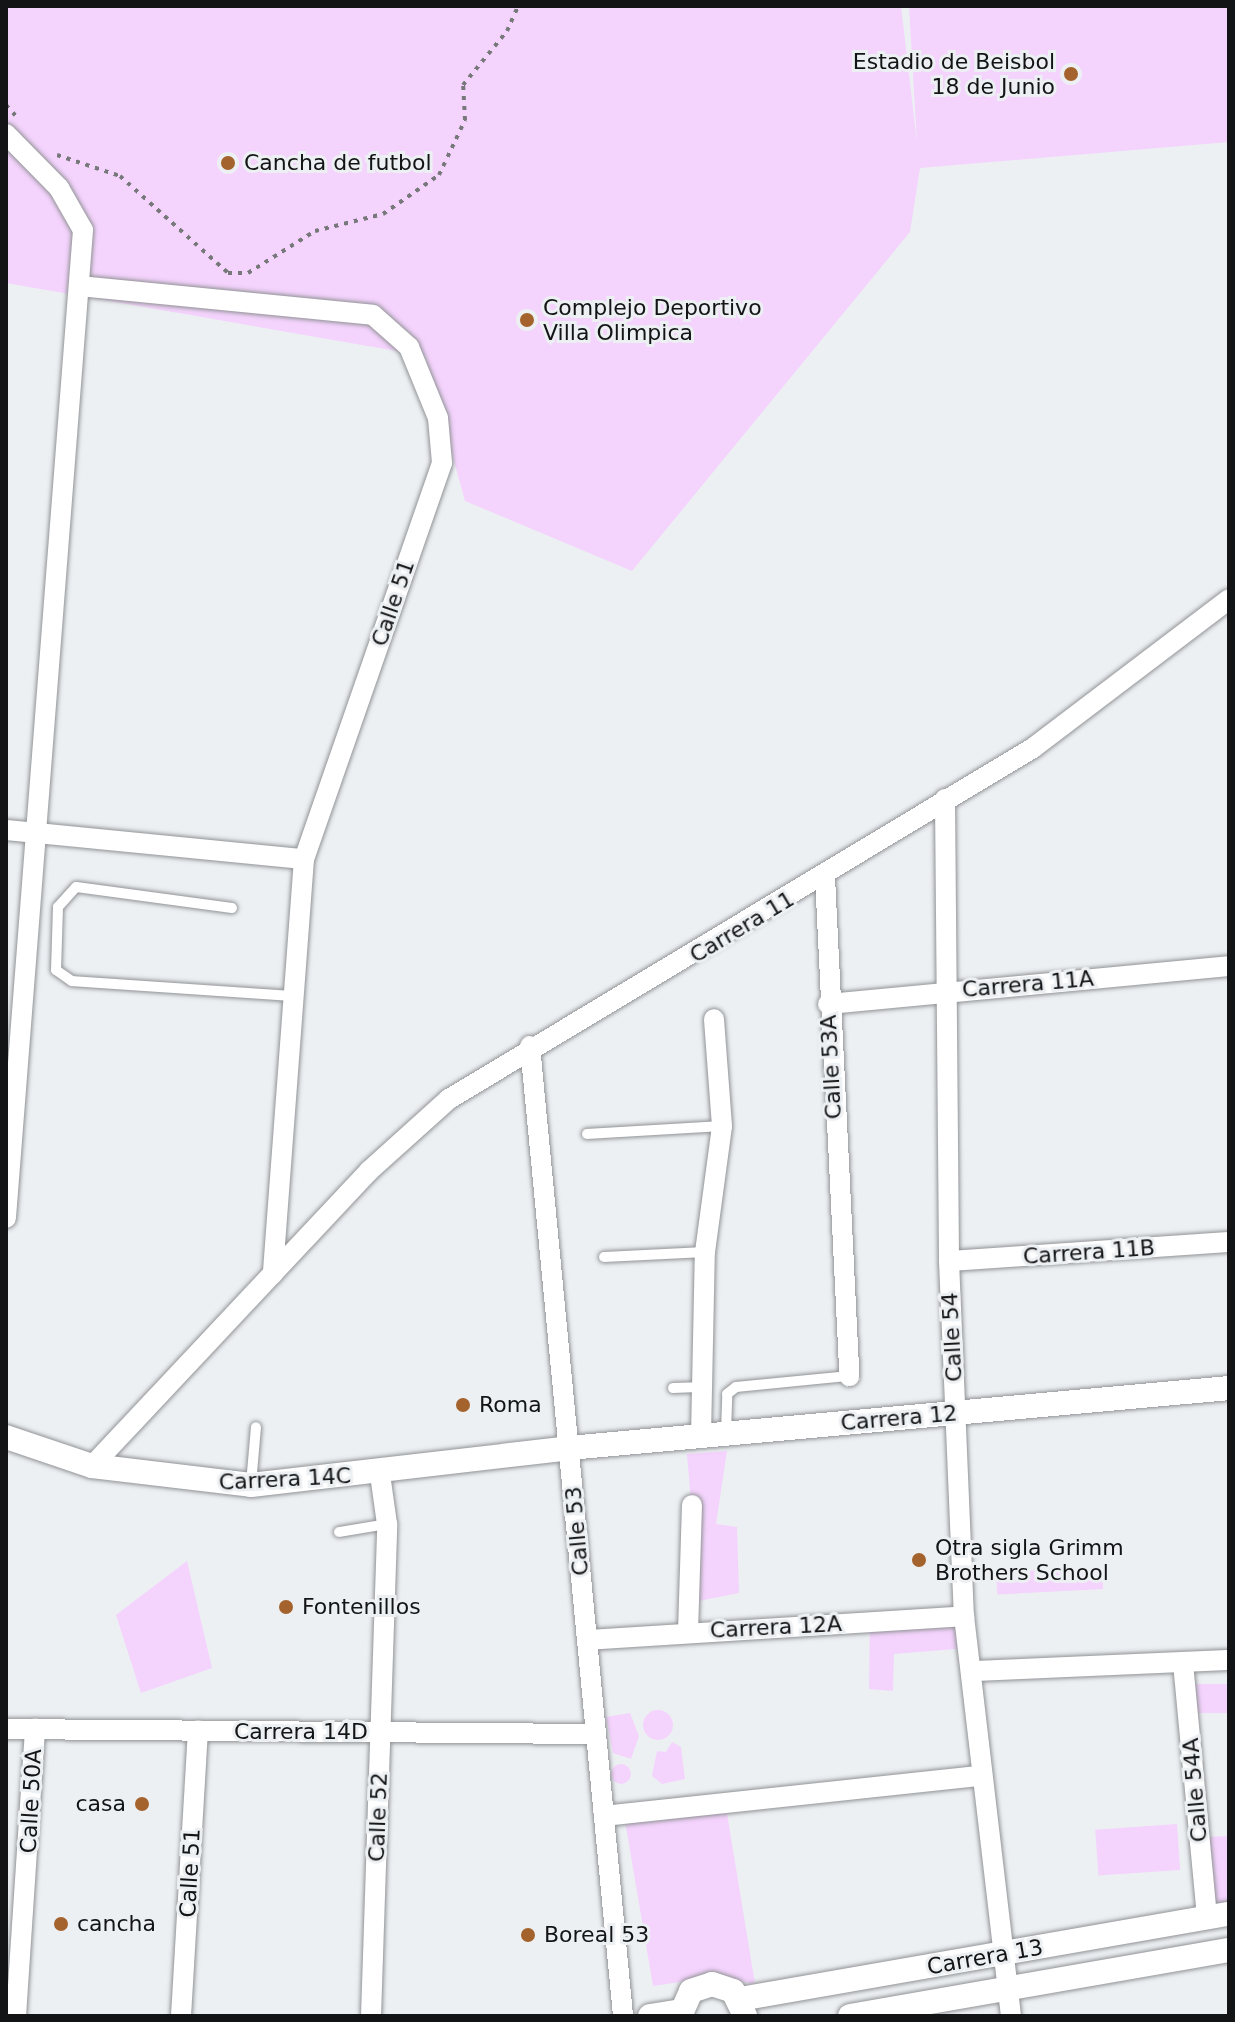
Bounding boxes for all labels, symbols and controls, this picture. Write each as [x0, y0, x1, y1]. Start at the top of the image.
place label: Estadio de Beisbol 18 de Junio [853, 48, 1055, 100]
marker: Estadio de Beisbol 18 de Junio [1062, 65, 1080, 83]
place label: Cancha de futbol [244, 150, 432, 176]
marker: Cancha de futbol [219, 154, 237, 172]
place label: Complejo Deportivo Villa Olimpica [543, 294, 762, 346]
marker: Complejo Deportivo Villa Olimpica [518, 311, 536, 329]
street label: Calle 51 [366, 556, 420, 650]
street label: Carrera 11 [685, 886, 799, 968]
street label: Carrera 11A [961, 965, 1095, 1003]
street label: Calle 53A [815, 1014, 847, 1120]
street label: Carrera 11B [1022, 1234, 1156, 1270]
street label: Calle 54 [936, 1292, 968, 1382]
place label: Roma [479, 1392, 542, 1418]
marker: Roma [454, 1396, 472, 1414]
street label: Carrera 12 [840, 1400, 958, 1436]
street label: Carrera 14C [218, 1462, 352, 1496]
street label: Calle 53 [560, 1485, 594, 1577]
place label: Otra sigla Grimm Brothers School [935, 1534, 1124, 1586]
marker: Otra sigla Grimm Brothers School [910, 1551, 928, 1569]
place label: Fontenillos [302, 1594, 421, 1620]
marker: Fontenillos [277, 1598, 295, 1616]
street label: Carrera 12A [709, 1610, 843, 1644]
street label: Carrera 14D [234, 1719, 368, 1745]
street label: Calle 54A [1177, 1737, 1213, 1843]
street label: Calle 50A [15, 1748, 47, 1854]
street label: Calle 52 [363, 1772, 393, 1862]
place label: casa [75, 1791, 126, 1817]
marker: casa [133, 1795, 151, 1813]
street label: Calle 51 [174, 1828, 206, 1918]
place label: cancha [77, 1911, 156, 1937]
marker: cancha [52, 1915, 70, 1933]
place label: Boreal 53 [544, 1922, 649, 1948]
marker: Boreal 53 [519, 1926, 537, 1944]
street label: Carrera 13 [925, 1934, 1045, 1980]

